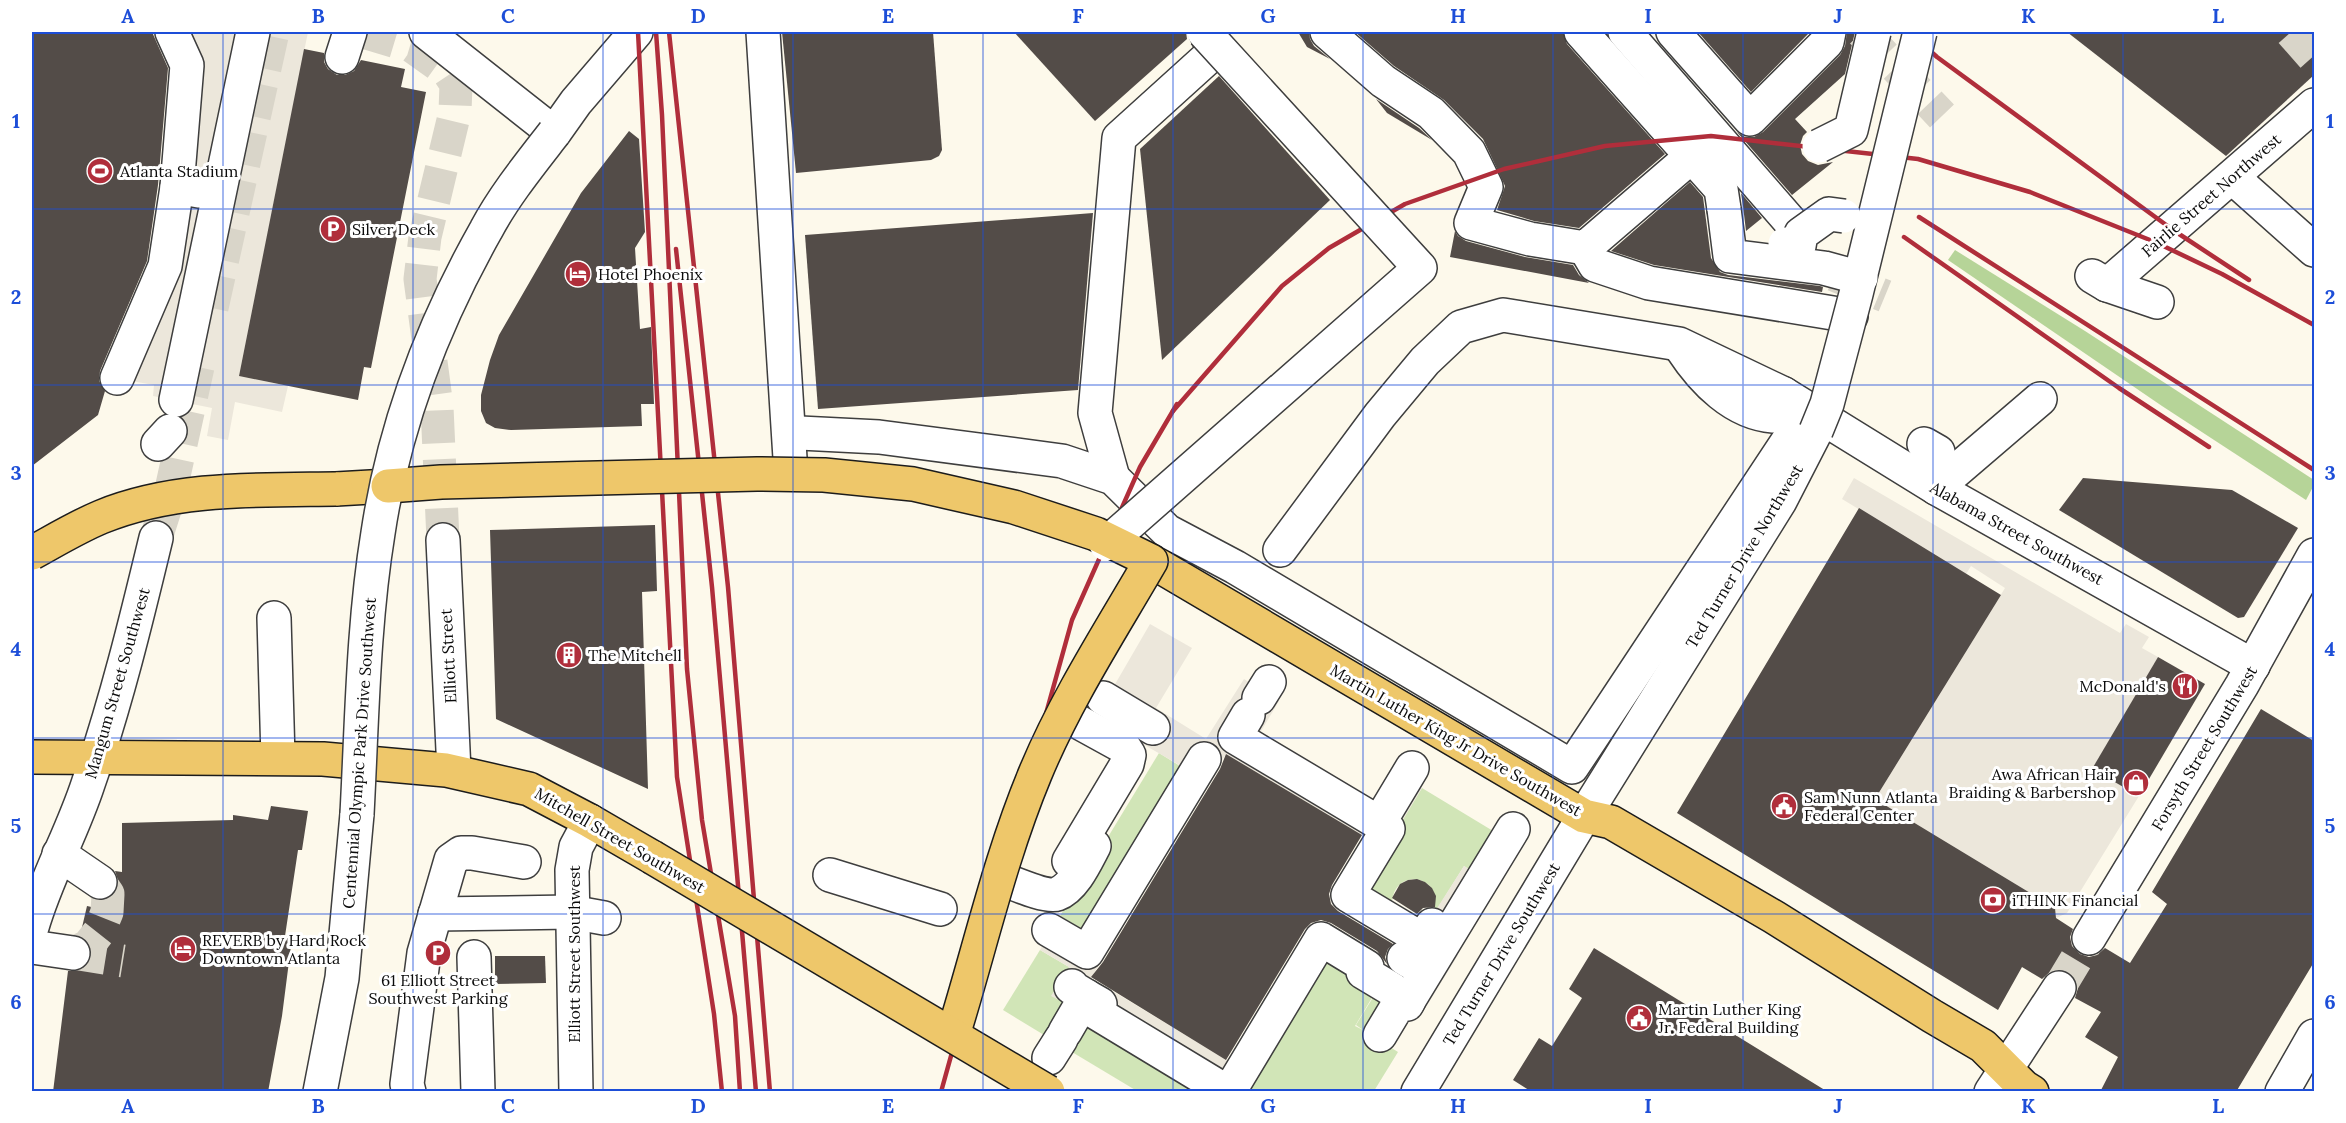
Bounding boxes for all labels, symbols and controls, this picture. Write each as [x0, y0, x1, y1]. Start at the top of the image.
text: A [121, 3, 135, 28]
text: B [311, 3, 325, 28]
text: C [501, 3, 515, 28]
text: D [690, 3, 706, 28]
text: E [882, 3, 894, 28]
text: F [1072, 3, 1084, 28]
text: G [1260, 3, 1276, 28]
text: H [1450, 3, 1466, 28]
text: I [1644, 3, 1652, 28]
text: J [1833, 3, 1843, 28]
text: K [2021, 3, 2036, 28]
text: L [2212, 3, 2224, 28]
text: 1 [12, 108, 20, 133]
text: 1 [2326, 108, 2334, 133]
street label: Fairlie Street Northwest [2137, 129, 2285, 261]
sports icon: Atlanta Stadium [85, 156, 115, 186]
place label: Atlanta Stadium [119, 161, 238, 181]
parking icon: Silver Deck [318, 214, 348, 244]
place label: Silver Deck [352, 219, 436, 239]
hotel icon: Hotel Phoenix [563, 259, 593, 289]
place label: Hotel Phoenix [598, 264, 703, 284]
text: 2 [11, 284, 21, 309]
text: 2 [2325, 284, 2335, 309]
text: 3 [10, 460, 22, 485]
street label: Ted Turner Drive Northwest [1681, 460, 1807, 652]
text: 3 [2324, 460, 2336, 485]
street label: Alabama Street Southwest [1926, 476, 2108, 589]
street label: Mangum Street Southwest [80, 584, 154, 781]
street label: Centennial Olympic Park Drive Southwest [338, 596, 380, 909]
street label: Elliott Street [435, 607, 460, 704]
text: 4 [11, 636, 22, 661]
text: 4 [2325, 636, 2336, 661]
building icon: The Mitchell [554, 640, 584, 670]
place label: The Mitchell [588, 645, 682, 665]
street label: Martin Luther King Jr Drive Southwest [1327, 660, 1586, 821]
street label: Forsyth Street Southwest [2147, 661, 2262, 834]
restaurant icon: McDonald's [2170, 671, 2200, 701]
place label: McDonald's [2079, 676, 2166, 696]
place label: Awa African Hair Braiding & Barbershop [1949, 764, 2116, 802]
shop icon: Awa African Hair Braiding & Barbershop [2121, 768, 2151, 798]
street label: Mitchell Street Southwest [531, 783, 709, 897]
place label: Sam Nunn Atlanta Federal Center [1804, 787, 1938, 825]
public building icon: Sam Nunn Atlanta Federal Center [1769, 791, 1799, 821]
text: 5 [11, 813, 22, 838]
text: 5 [2325, 813, 2336, 838]
street label: Ted Turner Drive Southwest [1438, 858, 1564, 1049]
street label: Elliott Street Southwest [564, 864, 584, 1043]
bank icon: iTHINK Financial [1978, 885, 2008, 915]
place label: iTHINK Financial [2012, 890, 2138, 910]
place label: REVERB by Hard Rock Downtown Atlanta [202, 930, 366, 968]
hotel icon: REVERB by Hard Rock Downtown Atlanta [168, 934, 198, 964]
parking icon: 61 Elliott Street Southwest Parking [423, 938, 453, 968]
place label: 61 Elliott Street Southwest Parking [368, 970, 509, 1008]
text: 6 [10, 989, 22, 1014]
text: 6 [2324, 989, 2336, 1014]
place label: Martin Luther King Jr. Federal Building [1657, 999, 1802, 1037]
public building icon: Martin Luther King Jr. Federal Building [1624, 1003, 1654, 1033]
text: A [121, 1093, 135, 1118]
text: B [311, 1093, 325, 1118]
text: C [501, 1093, 515, 1118]
text: D [690, 1093, 706, 1118]
text: E [882, 1093, 894, 1118]
text: F [1072, 1093, 1084, 1118]
text: G [1260, 1093, 1276, 1118]
text: H [1450, 1093, 1466, 1118]
text: I [1644, 1093, 1652, 1118]
text: J [1833, 1093, 1843, 1118]
text: K [2021, 1093, 2036, 1118]
text: L [2212, 1093, 2224, 1118]

